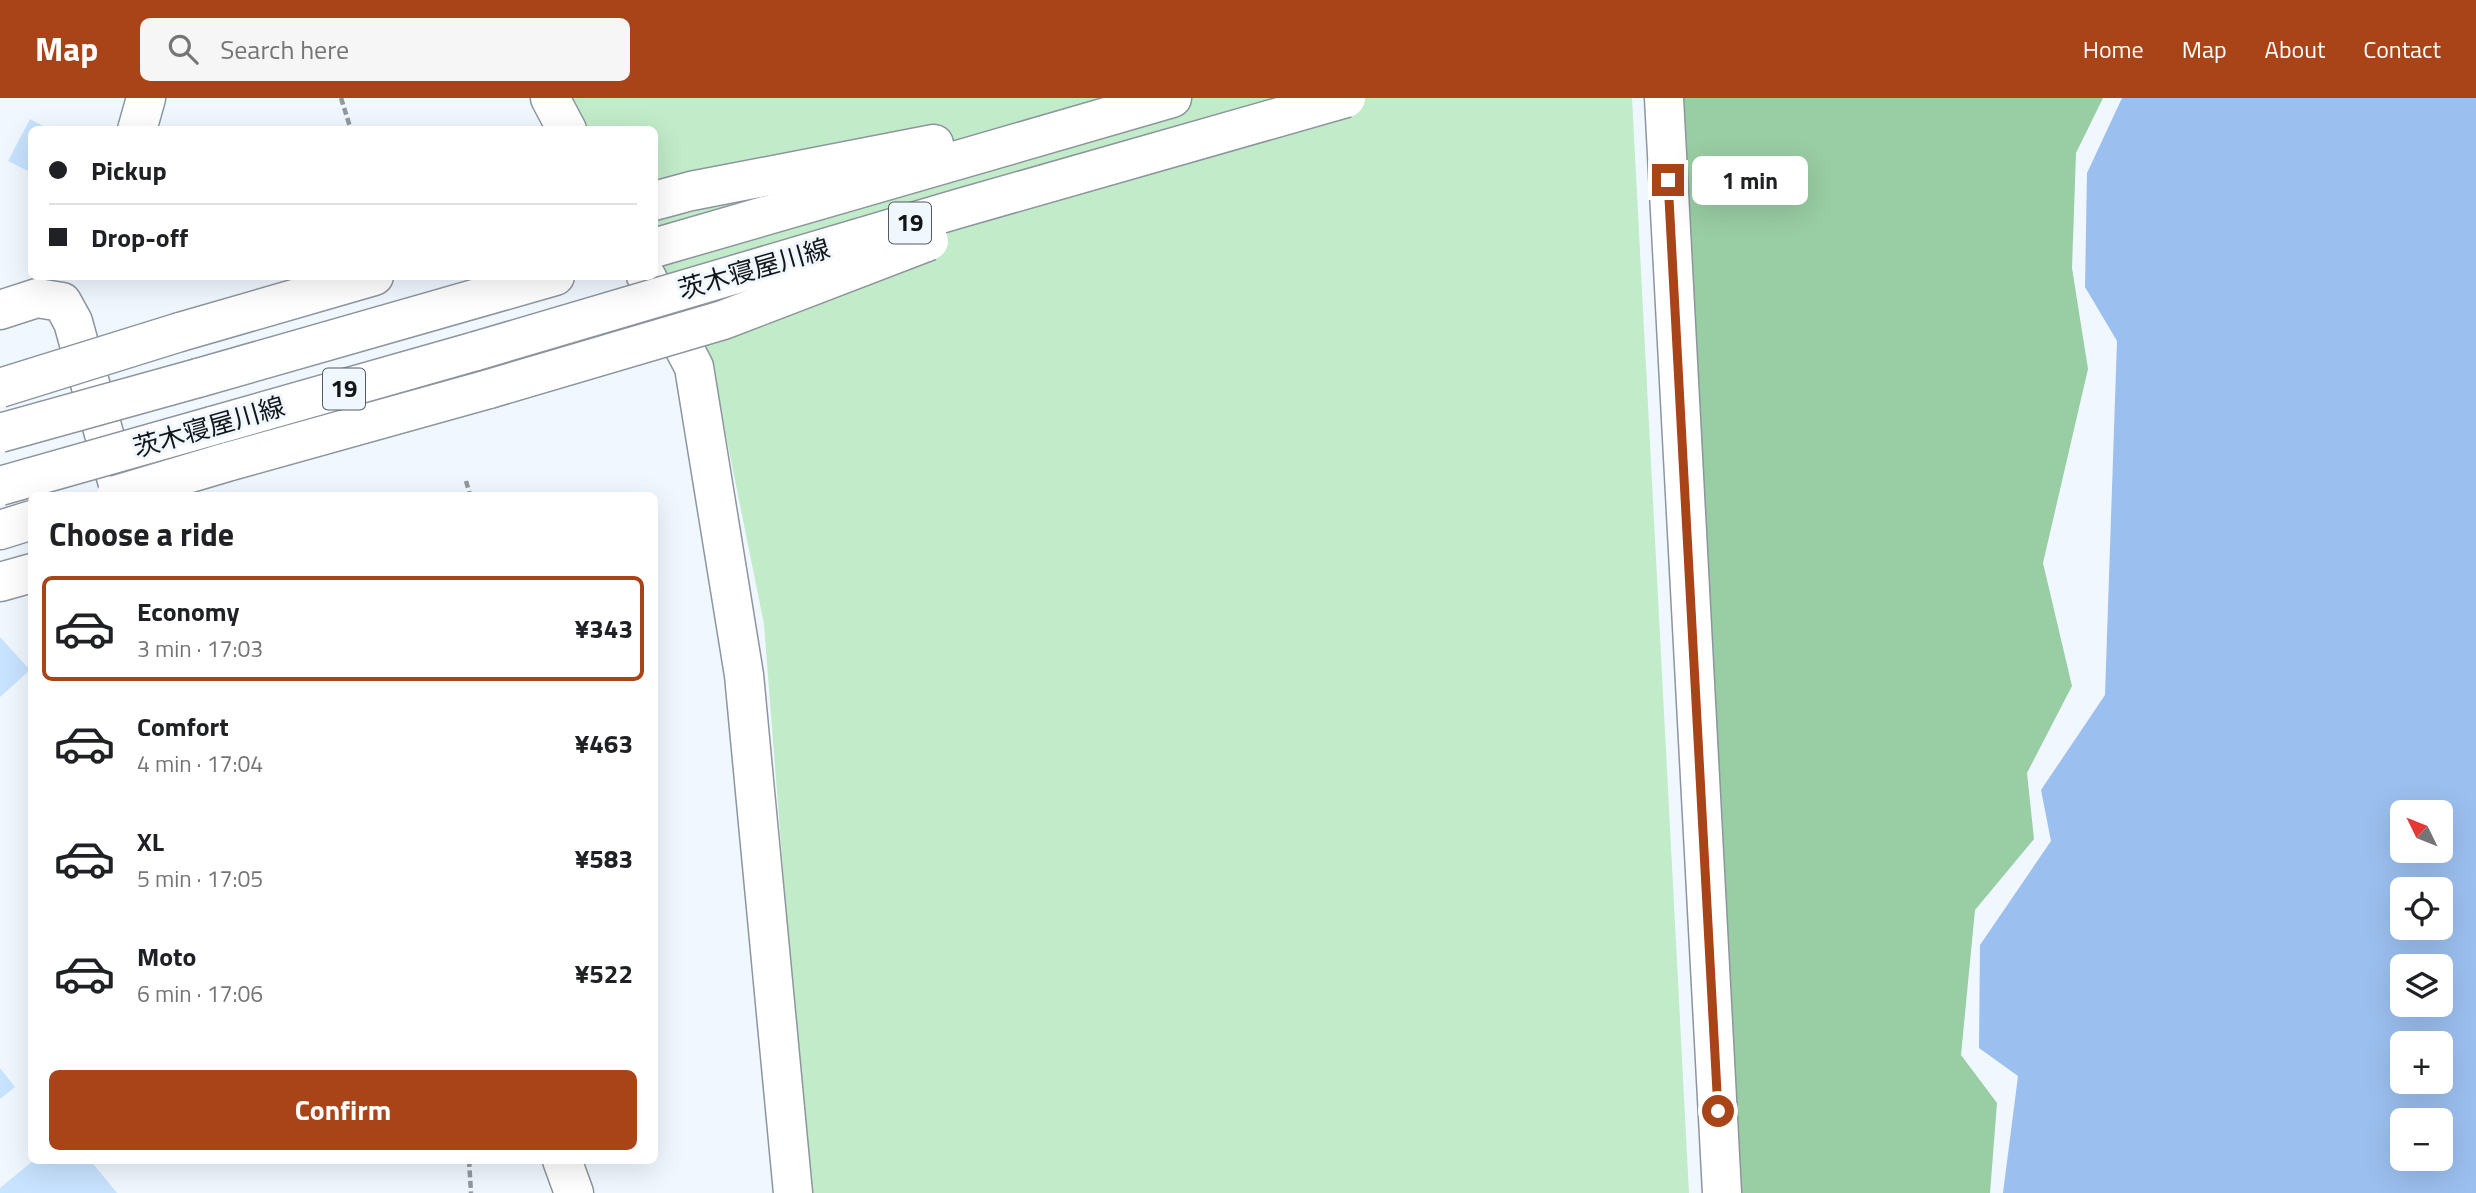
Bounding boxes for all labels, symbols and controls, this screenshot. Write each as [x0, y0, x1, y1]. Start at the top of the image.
search box [140, 18, 630, 81]
text: Map [35, 24, 98, 74]
icon: search [164, 30, 202, 68]
text: Search here [220, 30, 349, 69]
text: Home [2083, 31, 2144, 67]
text: Map [2182, 31, 2227, 67]
text: About [2265, 31, 2325, 67]
text: Contact [2363, 31, 2441, 67]
text: Pickup [91, 151, 167, 190]
callout: 1 min [1692, 155, 1808, 204]
text: 1 min [1722, 163, 1778, 198]
route end [1652, 164, 1684, 196]
road number: 19 [889, 202, 931, 244]
text: Drop-off [91, 218, 188, 257]
street label: 茨木寝屋川線 [674, 228, 834, 309]
road number: 19 [323, 368, 365, 410]
street label: 茨木寝屋川線 [129, 386, 289, 467]
text: Choose a ride [49, 510, 234, 558]
text: Economy [137, 592, 239, 631]
icon: car [53, 597, 116, 660]
text: ¥343 [575, 609, 633, 648]
text: 3 min · 17:03 [137, 631, 263, 666]
text: Comfort [137, 707, 229, 746]
icon: car [53, 712, 116, 775]
text: ¥463 [575, 724, 633, 763]
text: 4 min · 17:04 [137, 746, 263, 781]
north arrow [2390, 800, 2454, 863]
map controls [2390, 800, 2453, 1171]
text: XL [137, 822, 164, 861]
icon: car [53, 827, 116, 890]
text: ¥583 [575, 839, 633, 878]
text: 5 min · 17:05 [137, 861, 263, 896]
button: locate [2390, 877, 2453, 940]
text: Moto [137, 937, 196, 976]
icon: car [53, 942, 116, 1005]
text: ¥522 [575, 954, 633, 993]
button: layers [2390, 954, 2453, 1017]
text: 6 min · 17:06 [137, 976, 263, 1011]
button: + [2390, 1031, 2453, 1094]
button: Confirm [49, 1070, 637, 1150]
route start [1702, 1095, 1734, 1127]
button: − [2390, 1108, 2453, 1171]

